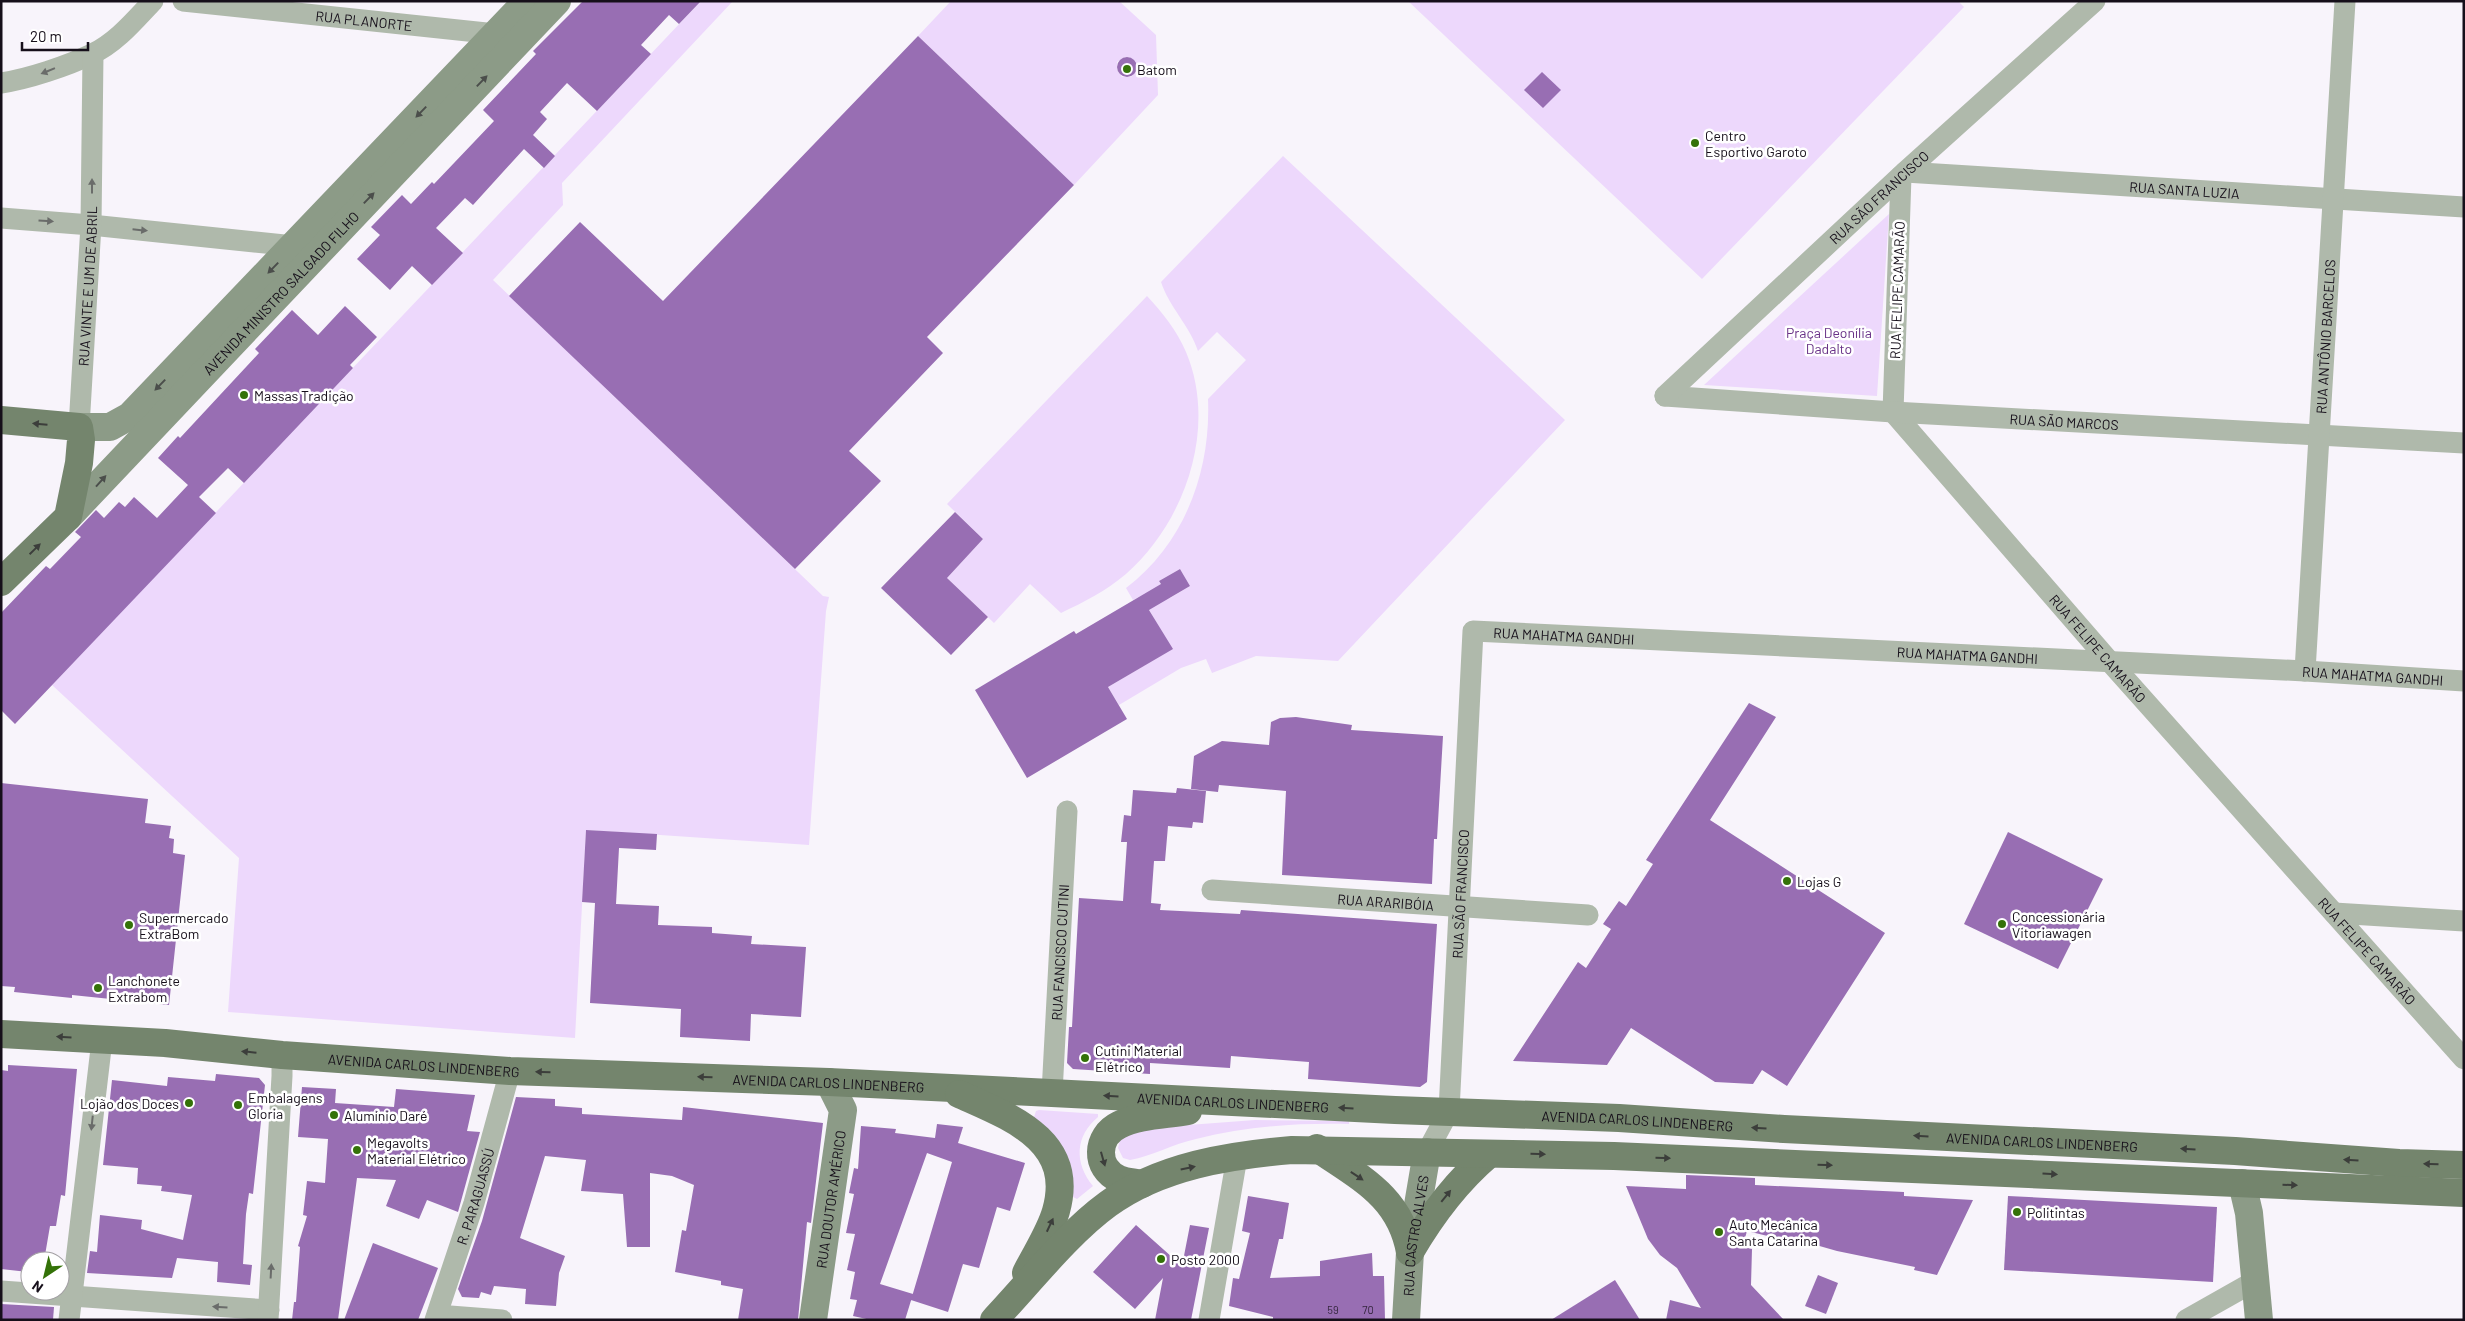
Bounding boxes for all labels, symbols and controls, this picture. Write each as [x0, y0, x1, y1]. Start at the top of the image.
street label: RUA PLANORTE [315, 7, 413, 34]
scale bar [22, 20, 89, 52]
text: 20 m [30, 27, 62, 45]
place label: Batom [1137, 61, 1177, 78]
marker: Batom [1121, 63, 1133, 75]
one-way arrow [41, 67, 55, 75]
one-way arrow [475, 75, 487, 87]
one-way arrow [415, 106, 427, 118]
place label: Centro Esportivo Garoto [1705, 127, 1807, 160]
marker: Centro Esportivo Garoto [1689, 137, 1701, 149]
street label: RUA SÃO FRANCISCO [1825, 147, 1932, 247]
one-way arrow [88, 178, 96, 194]
street label: RUA SANTA LUZIA [2129, 178, 2241, 201]
one-way arrow [363, 192, 375, 204]
street label: RUA VINTE E UM DE ABRIL [74, 206, 100, 367]
street label: AVENIDA MINISTRO SALGADO FILHO [199, 207, 362, 378]
one-way arrow [39, 218, 55, 226]
street label: RUA FELIPE CAMARÃO [1886, 221, 1908, 359]
one-way arrow [132, 226, 148, 234]
street label: RUA ANTÔNIO BARCELOS [2312, 259, 2338, 414]
one-way arrow [267, 262, 279, 274]
park label: Praça Deonília Dadalto [1786, 324, 1872, 357]
one-way arrow [154, 379, 166, 391]
place label: Massas Tradição [254, 387, 354, 404]
marker: Massas Tradição [238, 389, 250, 401]
street label: RUA SÃO MARCOS [2009, 410, 2119, 433]
one-way arrow [32, 420, 48, 428]
one-way arrow [95, 474, 106, 487]
one-way arrow [28, 544, 40, 556]
street label: RUA FELIPE CAMARÃO [2046, 591, 2150, 706]
street label: RUA MAHATMA GANDHI [1493, 623, 1635, 647]
street label: RUA MAHATMA GANDHI [1896, 643, 2038, 667]
street label: RUA MAHATMA GANDHI [2302, 662, 2444, 688]
street label: RUA SÃO FRANCISCO [1448, 829, 1472, 959]
place label: Lojas G [1797, 873, 1841, 890]
marker: Lojas G [1781, 875, 1793, 887]
street label: RUA FANCISCO CUTINI [1047, 883, 1072, 1021]
street label: RUA ARARIBÓIA [1337, 890, 1435, 913]
street label: RUA FELIPE CAMARÃO [2315, 894, 2420, 1008]
place label: Concessionária Vitoriawagen [2012, 908, 2105, 941]
place label: Supermercado ExtraBom [139, 909, 229, 942]
marker: Concessionária Vitoriawagen [1996, 918, 2008, 930]
marker: Supermercado ExtraBom [123, 919, 135, 931]
place label: Lanchonete Extrabom [108, 972, 180, 1005]
marker: Lanchonete Extrabom [92, 982, 104, 994]
one-way arrow [56, 1033, 72, 1041]
place label: Cutini Material Elétrico [1095, 1042, 1182, 1075]
one-way arrow [241, 1048, 257, 1056]
street label: AVENIDA CARLOS LINDENBERG [327, 1050, 520, 1080]
marker: Cutini Material Elétrico [1079, 1052, 1091, 1064]
one-way arrow [535, 1068, 551, 1076]
street label: AVENIDA CARLOS LINDENBERG [732, 1070, 925, 1095]
one-way arrow [697, 1073, 713, 1081]
place label: Embalagens Gloria [248, 1089, 323, 1122]
street label: AVENIDA CARLOS LINDENBERG [1137, 1089, 1329, 1115]
one-way arrow [1103, 1091, 1119, 1099]
place label: Lojão dos Doces [80, 1095, 179, 1112]
marker: Lojão dos Doces [183, 1097, 195, 1109]
marker: Embalagens Gloria [232, 1099, 244, 1111]
one-way arrow [1338, 1103, 1354, 1111]
place label: Alumínio Daré [344, 1107, 428, 1124]
street label: AVENIDA CARLOS LINDENBERG [1541, 1107, 1734, 1134]
marker: Alumínio Daré [328, 1109, 340, 1121]
one-way arrow [88, 1115, 96, 1131]
one-way arrow [1751, 1123, 1767, 1131]
street label: AVENIDA CARLOS LINDENBERG [1946, 1128, 2138, 1155]
street label: RUA DOUTOR AMÉRICO [812, 1129, 849, 1269]
one-way arrow [1913, 1132, 1929, 1140]
place label: Megavolts Material Elétrico [367, 1134, 466, 1167]
marker: Megavolts Material Elétrico [351, 1144, 363, 1156]
one-way arrow [2180, 1144, 2196, 1152]
street label: R. PARAGUASSÚ [452, 1146, 497, 1247]
one-way arrow [1099, 1151, 1107, 1167]
one-way arrow [1530, 1151, 1546, 1159]
one-way arrow [1655, 1154, 1671, 1162]
one-way arrow [2342, 1155, 2358, 1163]
one-way arrow [2423, 1160, 2439, 1168]
one-way arrow [1817, 1161, 1833, 1169]
one-way arrow [1180, 1164, 1195, 1172]
one-way arrow [1350, 1171, 1364, 1181]
one-way arrow [2042, 1171, 2058, 1179]
street label: RUA CASTRO ALVES [1399, 1174, 1431, 1297]
one-way arrow [2283, 1182, 2299, 1190]
one-way arrow [1441, 1190, 1452, 1203]
place label: Politintas [2027, 1204, 2085, 1221]
marker: Politintas [2011, 1206, 2023, 1218]
place label: Auto Mecânica Santa Catarina [1729, 1216, 1818, 1249]
one-way arrow [1046, 1218, 1054, 1233]
marker: Auto Mecânica Santa Catarina [1713, 1226, 1725, 1238]
north arrow [20, 1251, 70, 1301]
place label: Posto 2000 [1171, 1251, 1240, 1268]
marker: Posto 2000 [1155, 1253, 1167, 1265]
one-way arrow [268, 1263, 276, 1279]
text: N [29, 1277, 46, 1297]
one-way arrow [212, 1302, 228, 1310]
house number: 59 [1327, 1303, 1339, 1316]
house number: 70 [1362, 1303, 1374, 1316]

